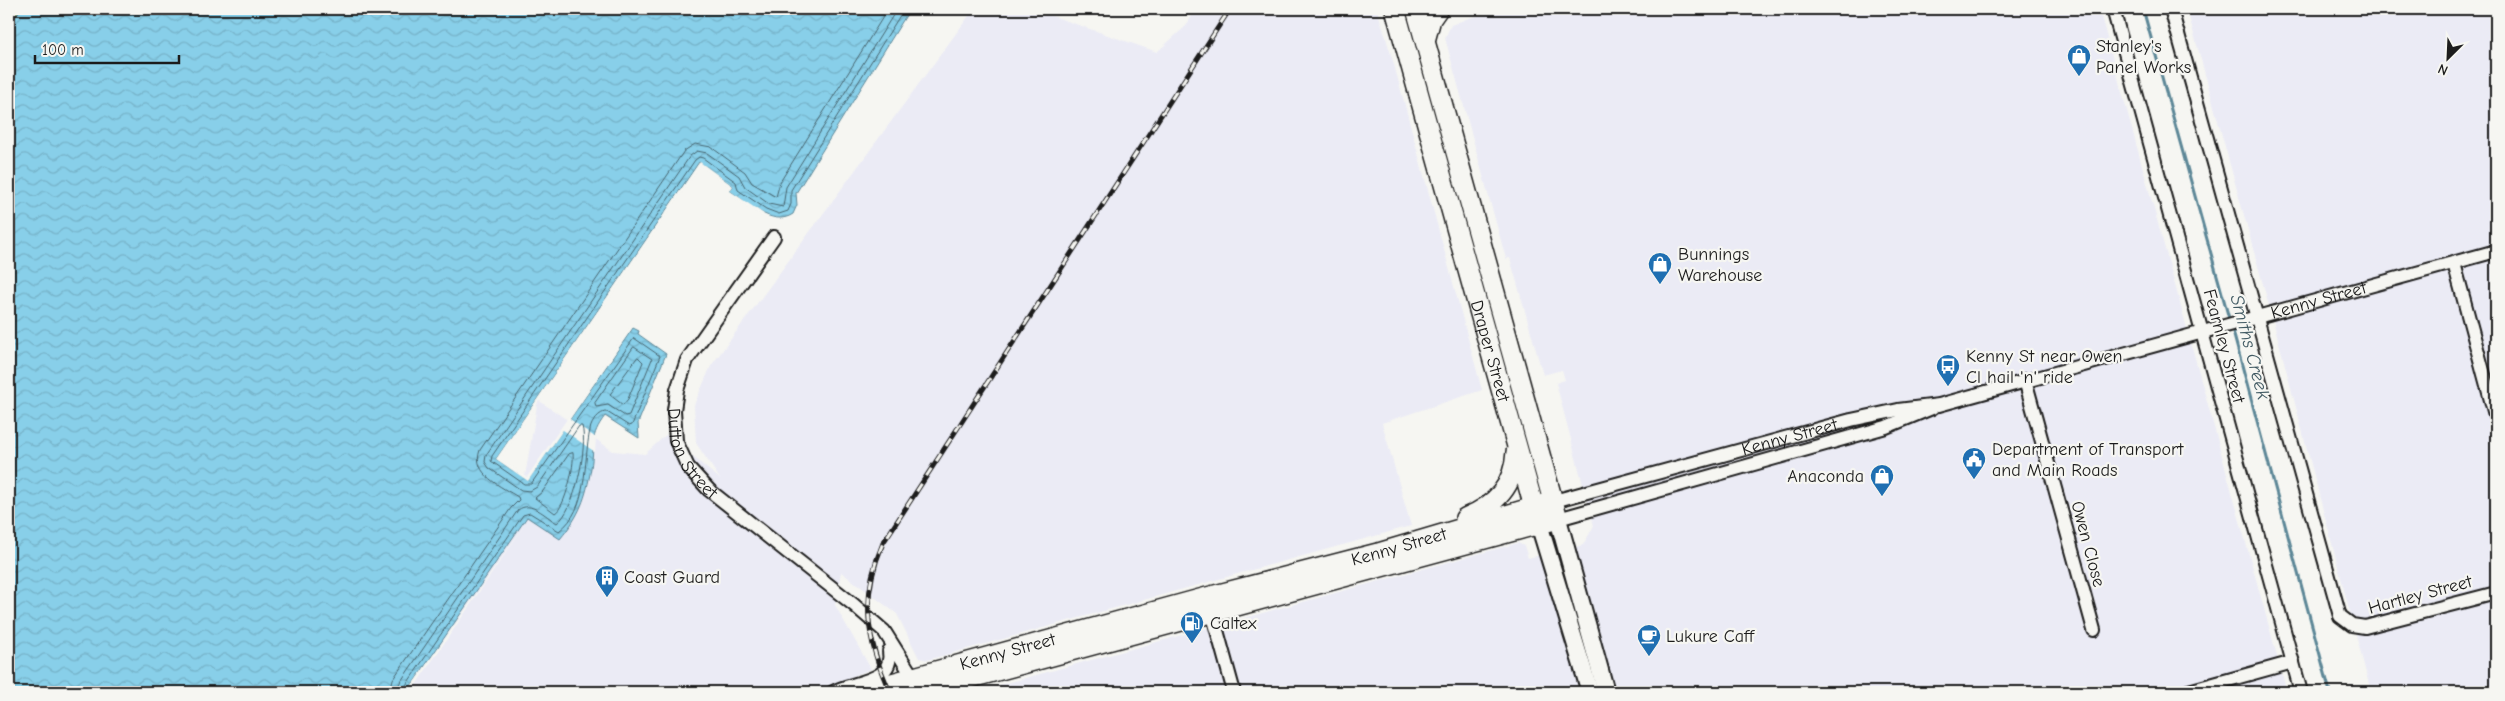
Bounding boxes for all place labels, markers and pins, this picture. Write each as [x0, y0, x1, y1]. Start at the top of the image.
place label: Stanley's Panel Works [2096, 36, 2191, 78]
shop icon: Stanley's Panel Works [2066, 43, 2092, 77]
place label: Bunnings Warehouse [1678, 244, 1762, 286]
shop icon: Bunnings Warehouse [1647, 251, 1673, 285]
place label: Kenny St near Owen Cl hail 'n' ride [1966, 346, 2123, 388]
bus stop icon: Kenny St near Owen Cl hail 'n' ride [1935, 353, 1961, 387]
place label: Department of Transport and Main Roads [1992, 439, 2184, 481]
public building icon: Department of Transport and Main Roads [1961, 446, 1987, 480]
shop icon: Anaconda [1869, 463, 1895, 497]
place label: Anaconda [1787, 466, 1864, 487]
building icon: Coast Guard [594, 564, 620, 598]
place label: Coast Guard [624, 567, 720, 588]
fuel station icon: Caltex [1179, 610, 1205, 644]
place label: Caltex [1210, 613, 1257, 634]
cafe icon: Lukure Caff [1636, 623, 1662, 657]
place label: Lukure Caff [1666, 626, 1755, 647]

